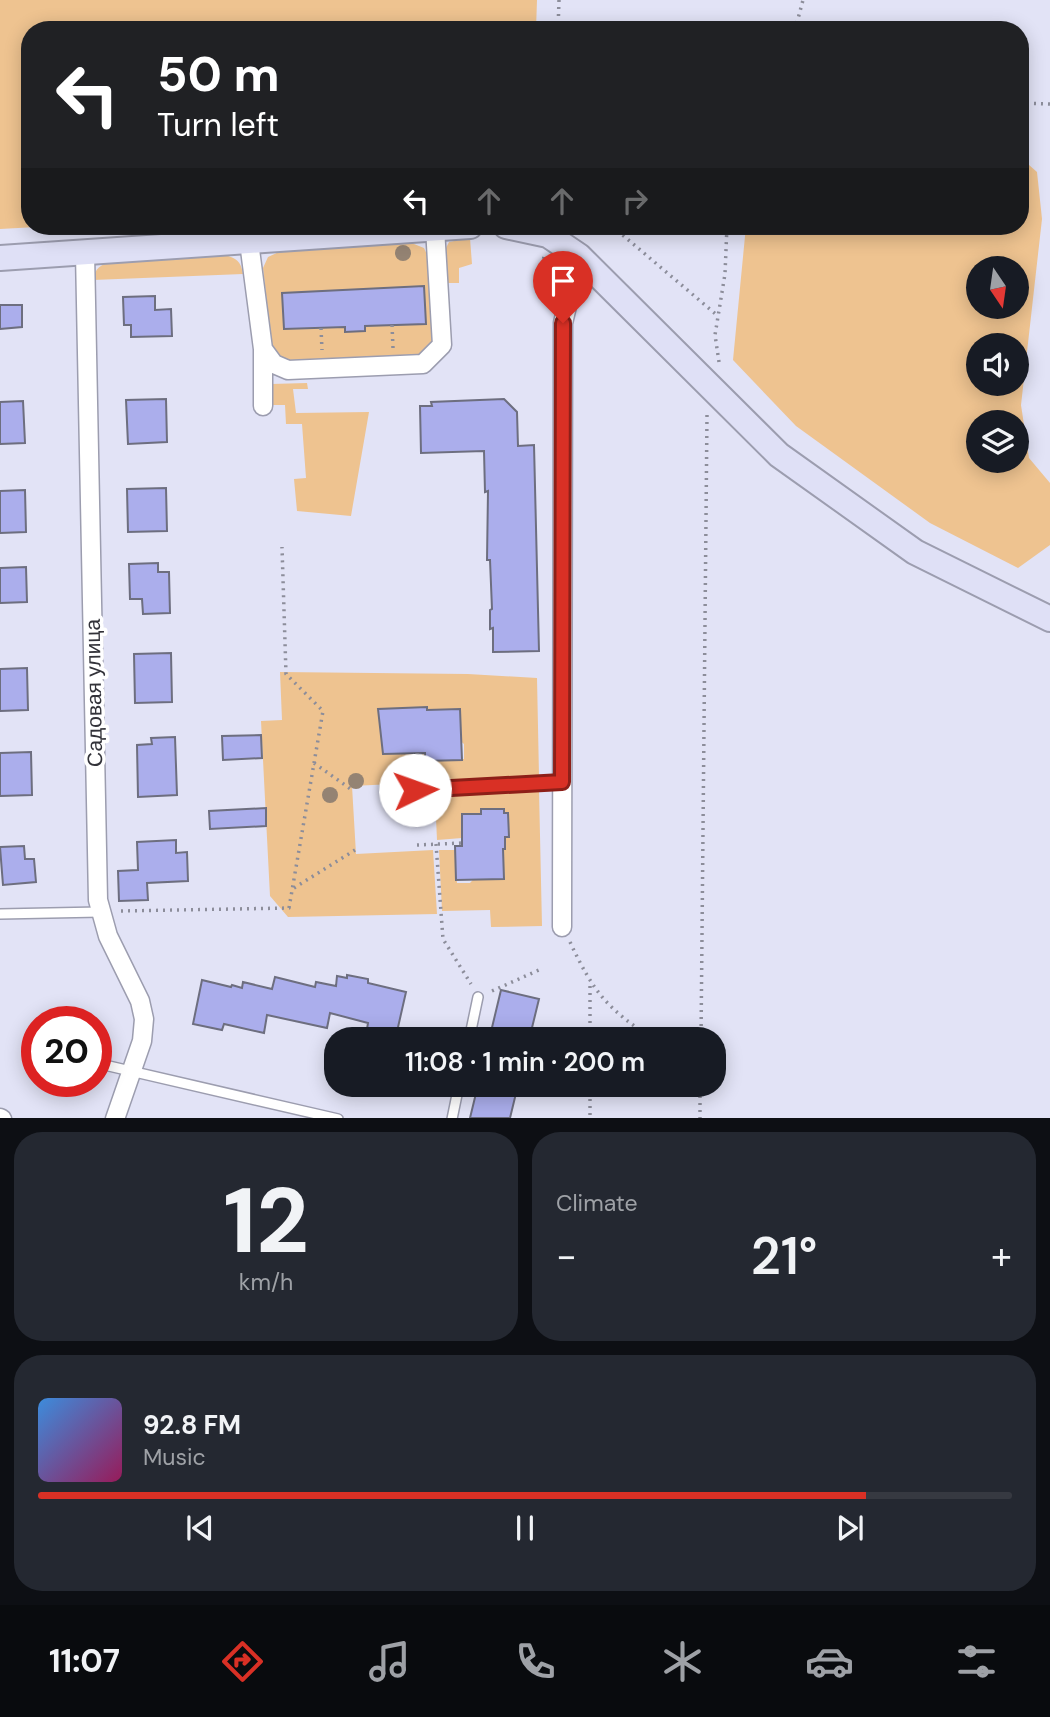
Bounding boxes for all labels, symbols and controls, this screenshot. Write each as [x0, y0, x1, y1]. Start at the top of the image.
text: 50 m [157, 42, 280, 106]
icon: left [42, 49, 133, 140]
text: Turn left [157, 104, 279, 146]
icon: left [397, 182, 435, 220]
icon: ahead [470, 182, 508, 220]
icon: ahead [543, 182, 581, 220]
icon: right [616, 182, 654, 220]
pin [533, 251, 593, 323]
north arrow [966, 256, 1029, 318]
map controls [966, 256, 1029, 473]
icon: arrive [544, 262, 582, 300]
button: sound [966, 333, 1029, 396]
button: layers [966, 410, 1029, 473]
street label: Садовая улица [79, 618, 109, 767]
position arrow [378, 753, 452, 827]
speed limit sign: 20 [21, 1006, 112, 1097]
text: 11:08 · 1 min · 200 m [405, 1045, 645, 1079]
text: 12 [223, 1162, 309, 1280]
text: Climate [556, 1188, 638, 1218]
text: 21° [751, 1222, 817, 1290]
text: − [556, 1231, 577, 1281]
text: + [991, 1231, 1012, 1281]
text: km/h [239, 1267, 293, 1297]
text: 92.8 FM [143, 1408, 241, 1442]
text: Music [143, 1442, 206, 1472]
icon: previous [181, 1509, 219, 1547]
icon: pause [506, 1509, 544, 1547]
icon: next [831, 1509, 869, 1547]
icon: directions [218, 1637, 267, 1686]
icon: music [365, 1637, 414, 1686]
icon: phone [511, 1637, 560, 1686]
icon: climate [658, 1637, 707, 1686]
icon: car [805, 1637, 854, 1686]
icon: filters [952, 1637, 1001, 1686]
text: 11:07 [49, 1640, 120, 1682]

